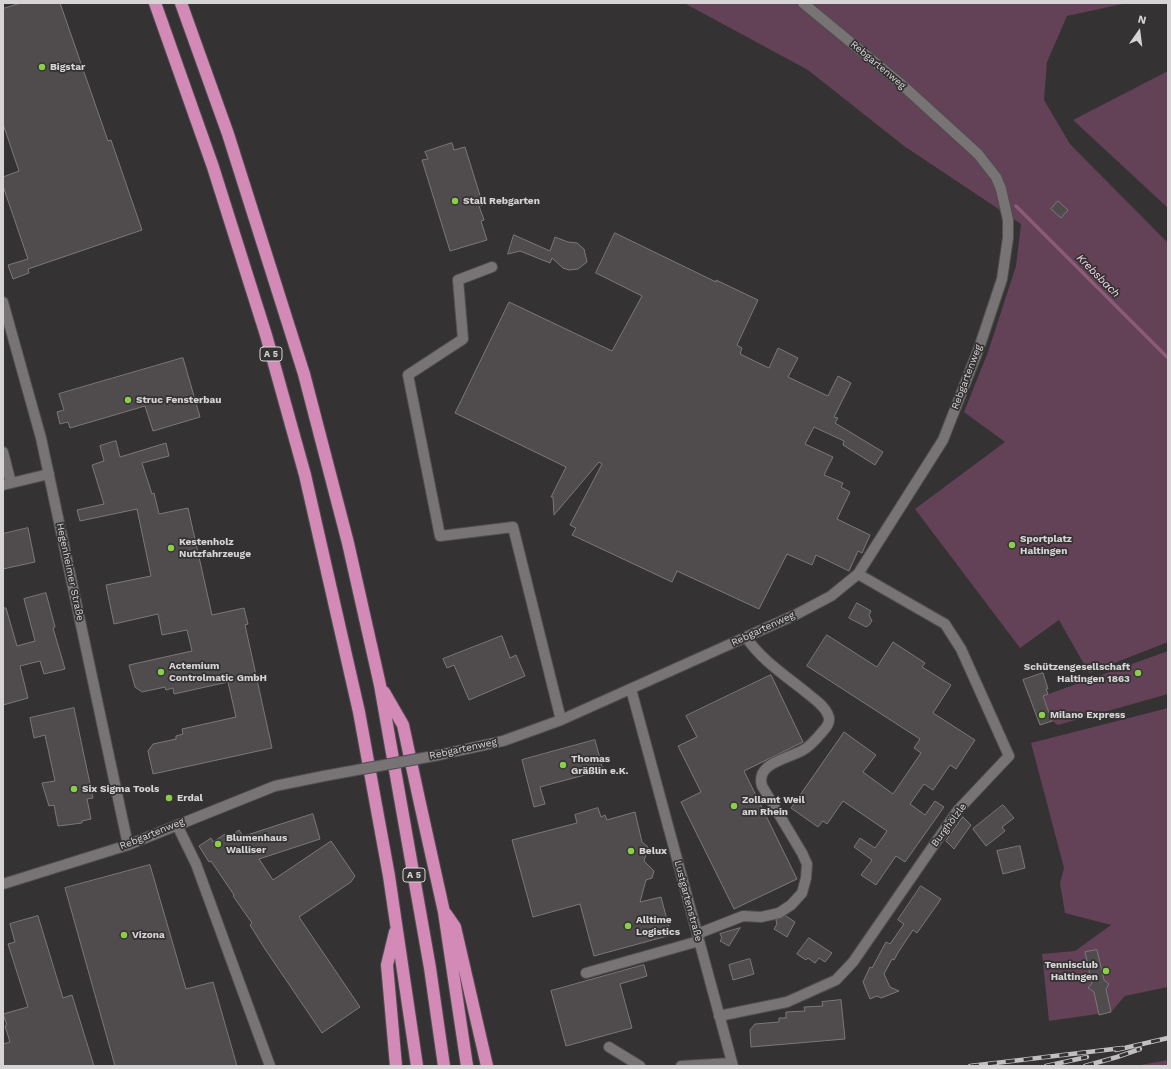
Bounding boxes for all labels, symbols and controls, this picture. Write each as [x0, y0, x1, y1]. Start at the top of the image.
north arrow [1119, 12, 1159, 52]
text: N [1136, 13, 1148, 27]
street label: Rebgartenweg [848, 38, 908, 92]
place label: Bigstar [50, 61, 85, 73]
marker: Bigstar [37, 62, 47, 72]
place label: Stall Rebgarten [463, 195, 540, 207]
marker: Stall Rebgarten [450, 196, 460, 206]
water label: Krebsbach [1074, 252, 1122, 300]
street label: Rebgartenweg [949, 343, 985, 411]
road number: A 5 [260, 347, 282, 361]
place label: Struc Fensterbau [136, 394, 221, 406]
marker: Struc Fensterbau [123, 395, 133, 405]
street label: Hegenheimer Straße [54, 522, 86, 622]
place label: Sportplatz Haltingen [1020, 533, 1072, 556]
place label: Kestenholz Nutzfahrzeuge [179, 536, 251, 560]
marker: Sportplatz Haltingen [1007, 540, 1017, 550]
marker: Kestenholz Nutzfahrzeuge [166, 543, 176, 553]
street label: Rebgartenweg [729, 609, 797, 649]
place label: Actemium Controlmatic GmbH [169, 660, 267, 684]
place label: Schützengesellschaft Haltingen 1863 [1024, 661, 1130, 684]
marker: Actemium Controlmatic GmbH [156, 667, 166, 677]
marker: Schützengesellschaft Haltingen 1863 [1133, 668, 1143, 678]
place label: Milano Express [1050, 709, 1125, 721]
marker: Milano Express [1037, 710, 1047, 720]
street label: Rebgartenweg [428, 736, 498, 762]
place label: Thomas Gräßlin e.K. [571, 753, 628, 776]
marker: Thomas Gräßlin e.K. [558, 760, 568, 770]
place label: Six Sigma Tools [82, 783, 159, 795]
marker: Six Sigma Tools [69, 784, 79, 794]
place label: Erdal [177, 792, 203, 804]
marker: Erdal [164, 793, 174, 803]
place label: Zollamt Weil am Rhein [742, 794, 805, 818]
marker: Zollamt Weil am Rhein [729, 801, 739, 811]
street label: Burghölzle [929, 801, 969, 849]
street label: Rebgartenweg [118, 816, 186, 852]
place label: Blumenhaus Walliser [226, 832, 287, 856]
marker: Blumenhaus Walliser [213, 839, 223, 849]
place label: Belux [639, 845, 667, 857]
marker: Belux [626, 846, 636, 856]
street label: Lustgartenstraße [671, 859, 705, 943]
road number: A 5 [403, 868, 425, 882]
place label: Alltime Logistics [636, 914, 680, 938]
marker: Alltime Logistics [623, 921, 633, 931]
place label: Vizona [132, 929, 165, 941]
marker: Vizona [119, 930, 129, 940]
place label: Tennisclub Haltingen [1045, 959, 1098, 982]
marker: Tennisclub Haltingen [1101, 966, 1111, 976]

